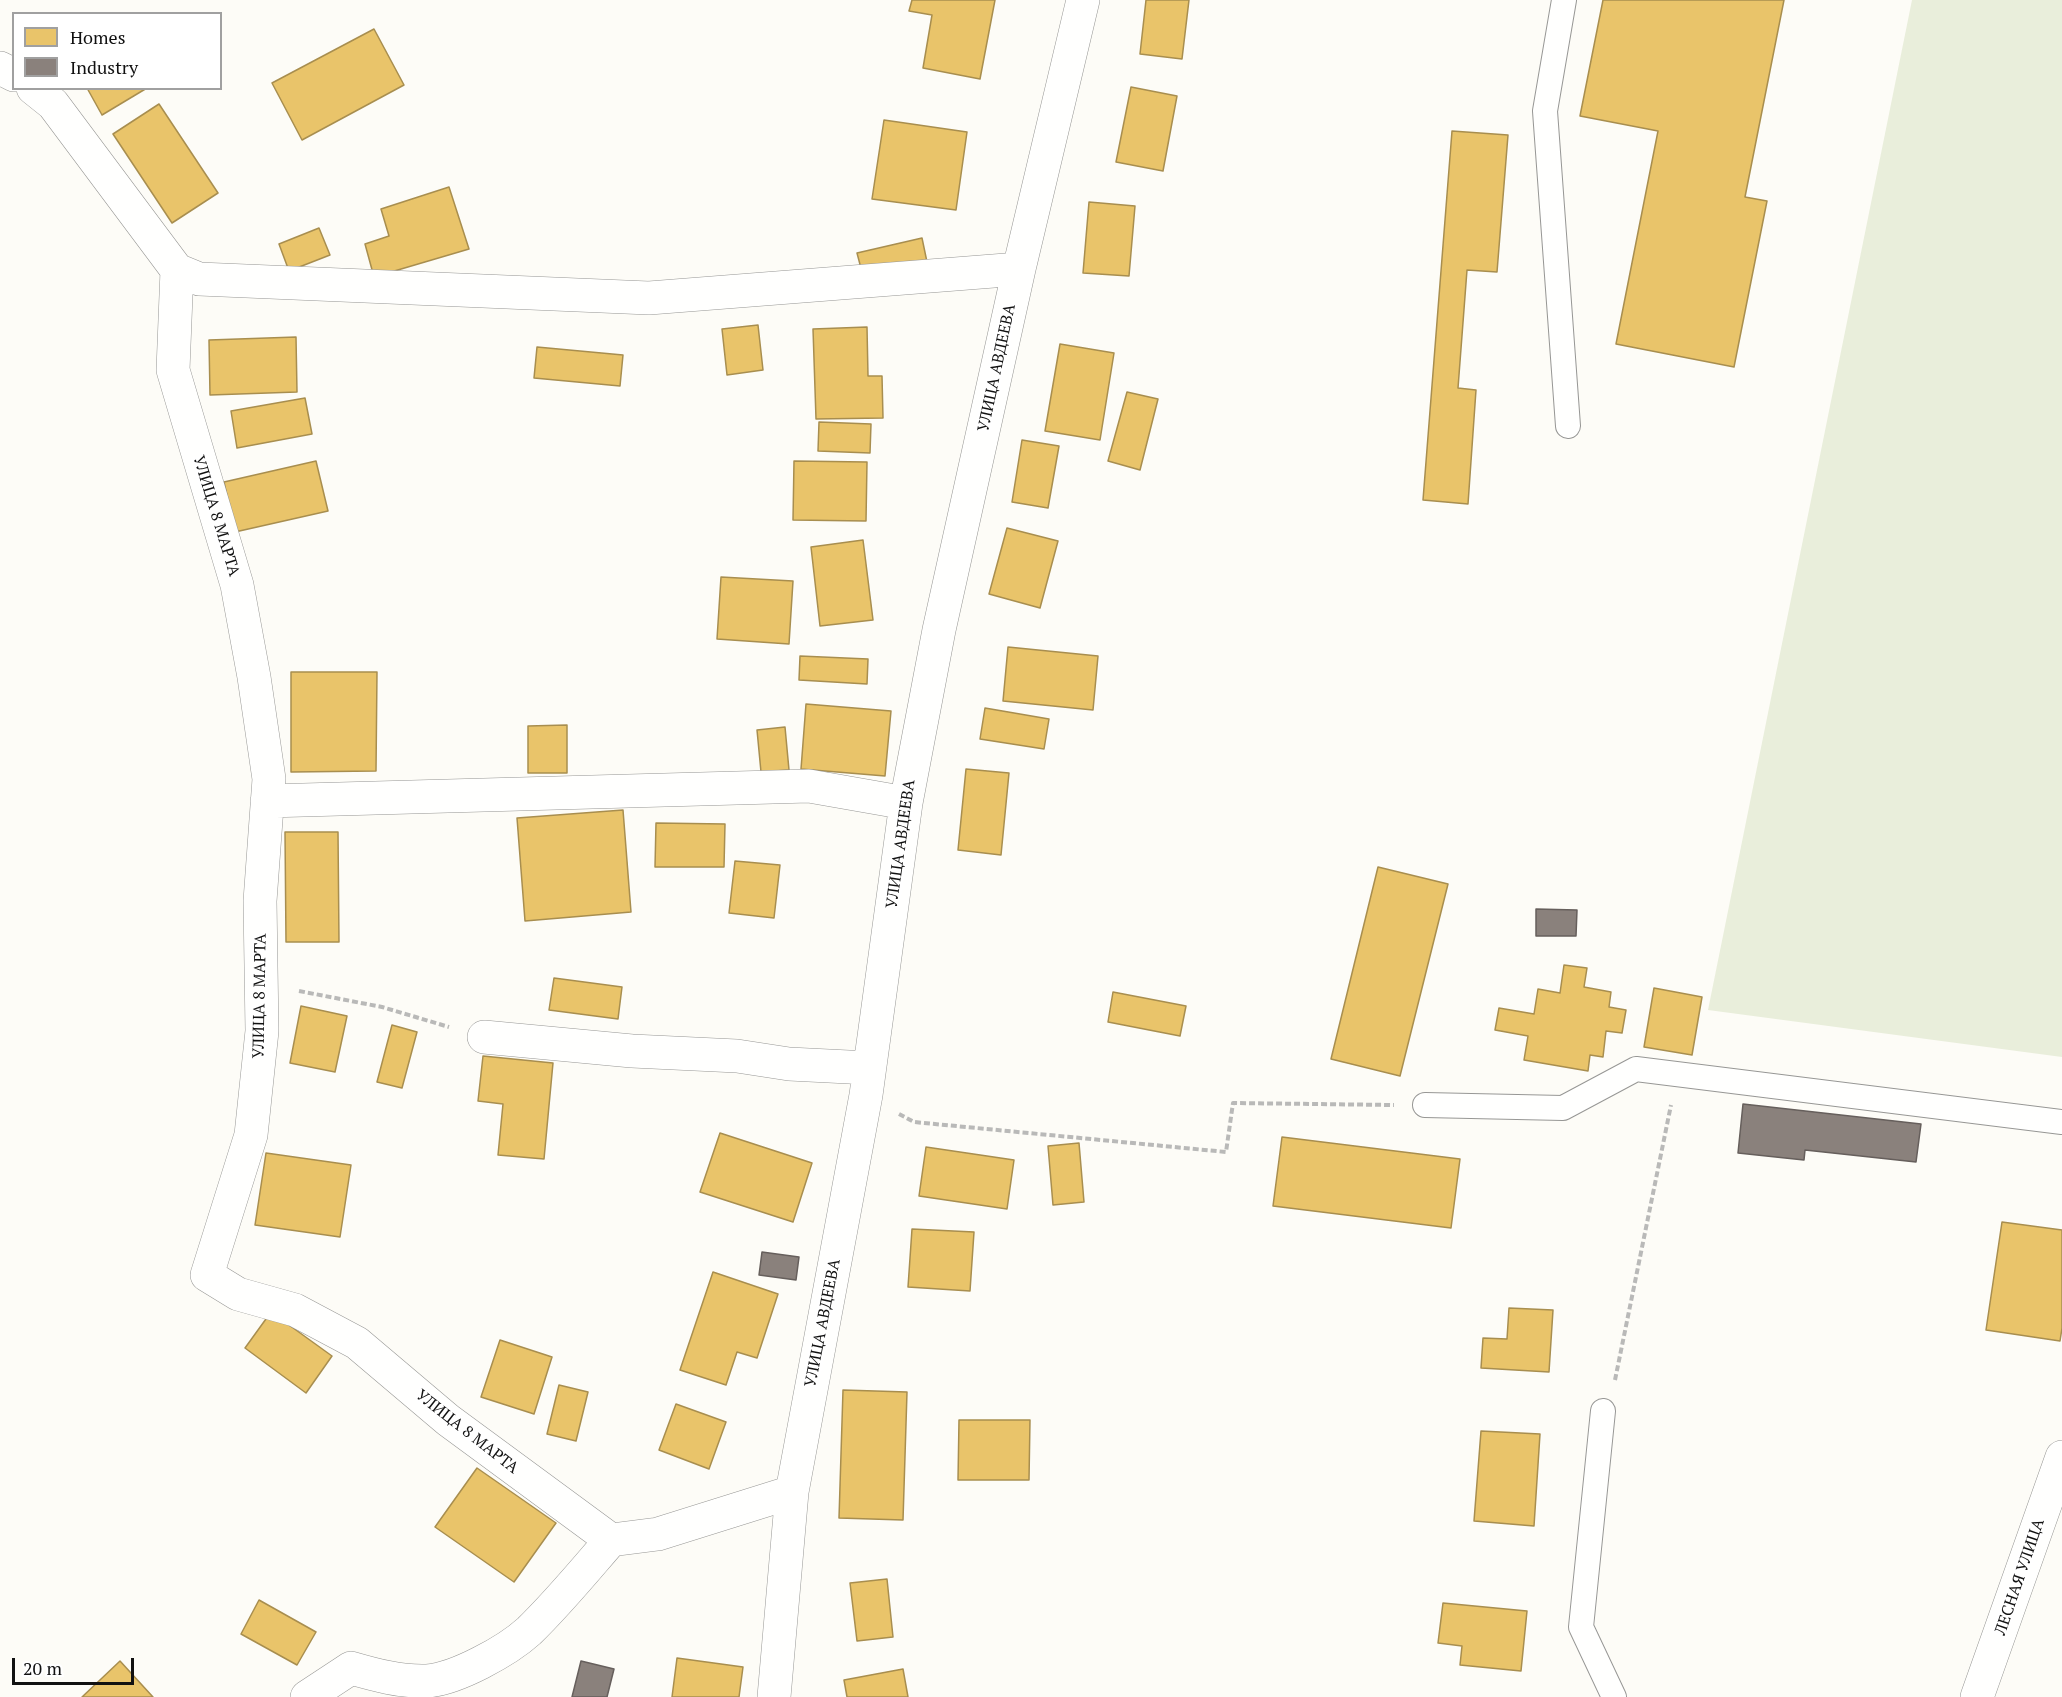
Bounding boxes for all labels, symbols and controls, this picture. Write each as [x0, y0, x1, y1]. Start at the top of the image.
legend [12, 12, 222, 90]
text: Homes [70, 25, 125, 49]
text: Industry [70, 55, 138, 79]
street label: УЛИЦА АВДЕЕВА [974, 302, 1020, 434]
street label: УЛИЦА 8 МАРТА [189, 453, 243, 579]
street label: УЛИЦА АВДЕЕВА [882, 778, 920, 910]
street label: УЛИЦА 8 МАРТА [249, 933, 271, 1059]
street label: УЛИЦА АВДЕЕВА [801, 1257, 845, 1389]
street label: УЛИЦА 8 МАРТА [412, 1386, 522, 1478]
street label: ЛЕСНАЯ УЛИЦА [1991, 1516, 2049, 1638]
scale bar [15, 1646, 136, 1684]
text: 20 m [23, 1656, 62, 1680]

